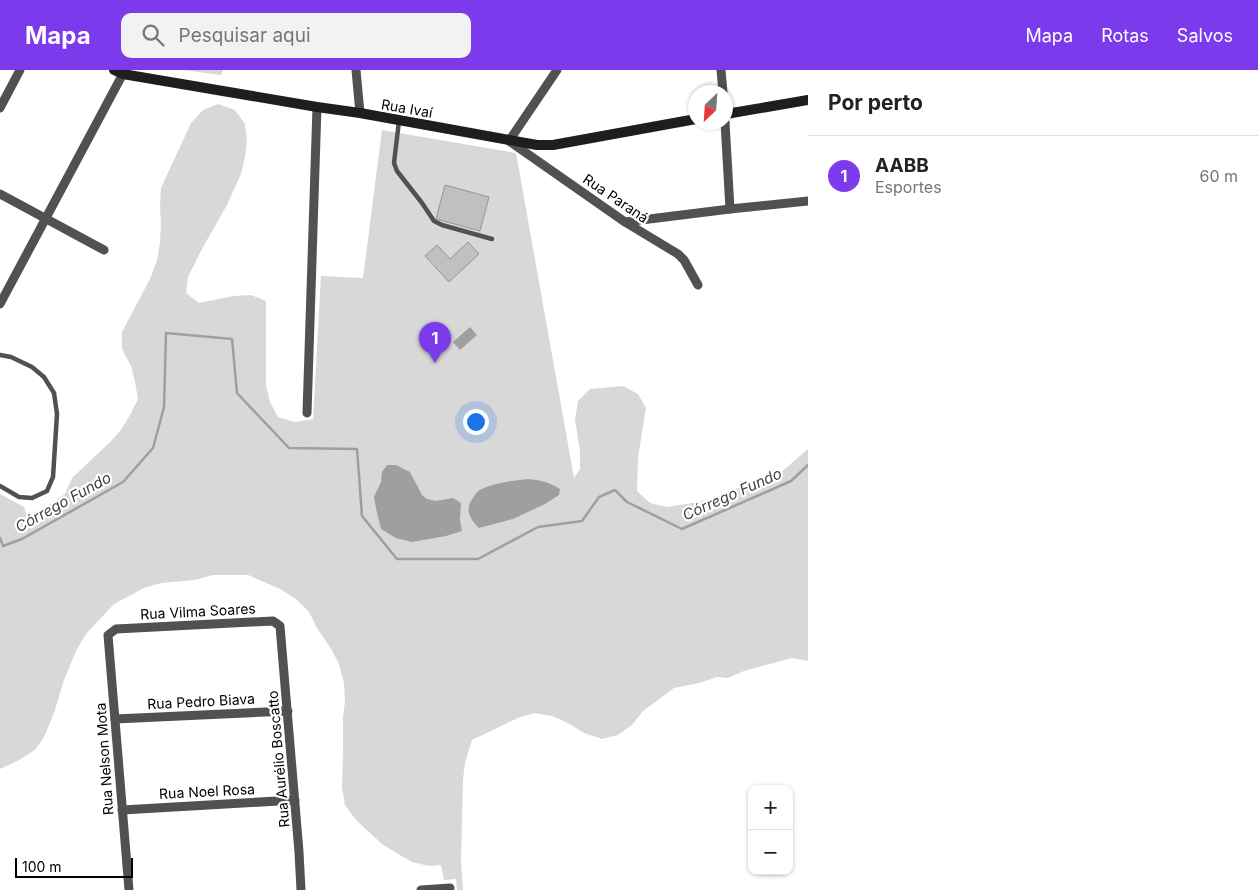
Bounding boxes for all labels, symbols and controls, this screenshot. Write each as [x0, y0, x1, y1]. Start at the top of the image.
search box [121, 13, 471, 58]
text: Mapa [25, 21, 91, 50]
icon: search [139, 21, 167, 49]
text: Pesquisar aqui [179, 24, 311, 47]
text: Mapa [1025, 25, 1073, 46]
text: Rotas [1101, 25, 1149, 46]
text: Salvos [1177, 25, 1233, 46]
north arrow [688, 85, 733, 130]
text: Por perto [828, 90, 923, 115]
street label: Rua Ivaí [380, 95, 435, 121]
text: AABB [875, 154, 929, 177]
text: 1 [841, 166, 847, 186]
text: 60 m [1199, 166, 1238, 186]
street label: Rua Paraná [580, 170, 652, 226]
text: Esportes [875, 177, 942, 197]
pin: 1 [419, 322, 451, 363]
your location [463, 409, 489, 435]
water label: Córrego Fundo [679, 464, 785, 524]
water label: Córrego Fundo [12, 468, 114, 536]
street label: Rua Vilma Soares [140, 599, 256, 623]
street label: Rua Pedro Biava [147, 690, 255, 712]
street label: Rua Aurélio Boscatto [264, 690, 292, 828]
street label: Rua Nelson Mota [92, 702, 116, 816]
street label: Rua Noel Rosa [159, 780, 255, 802]
map controls [748, 785, 793, 875]
button: + [748, 785, 793, 830]
button: − [748, 830, 793, 875]
scale bar [15, 855, 132, 878]
text: 100 m [22, 858, 62, 875]

